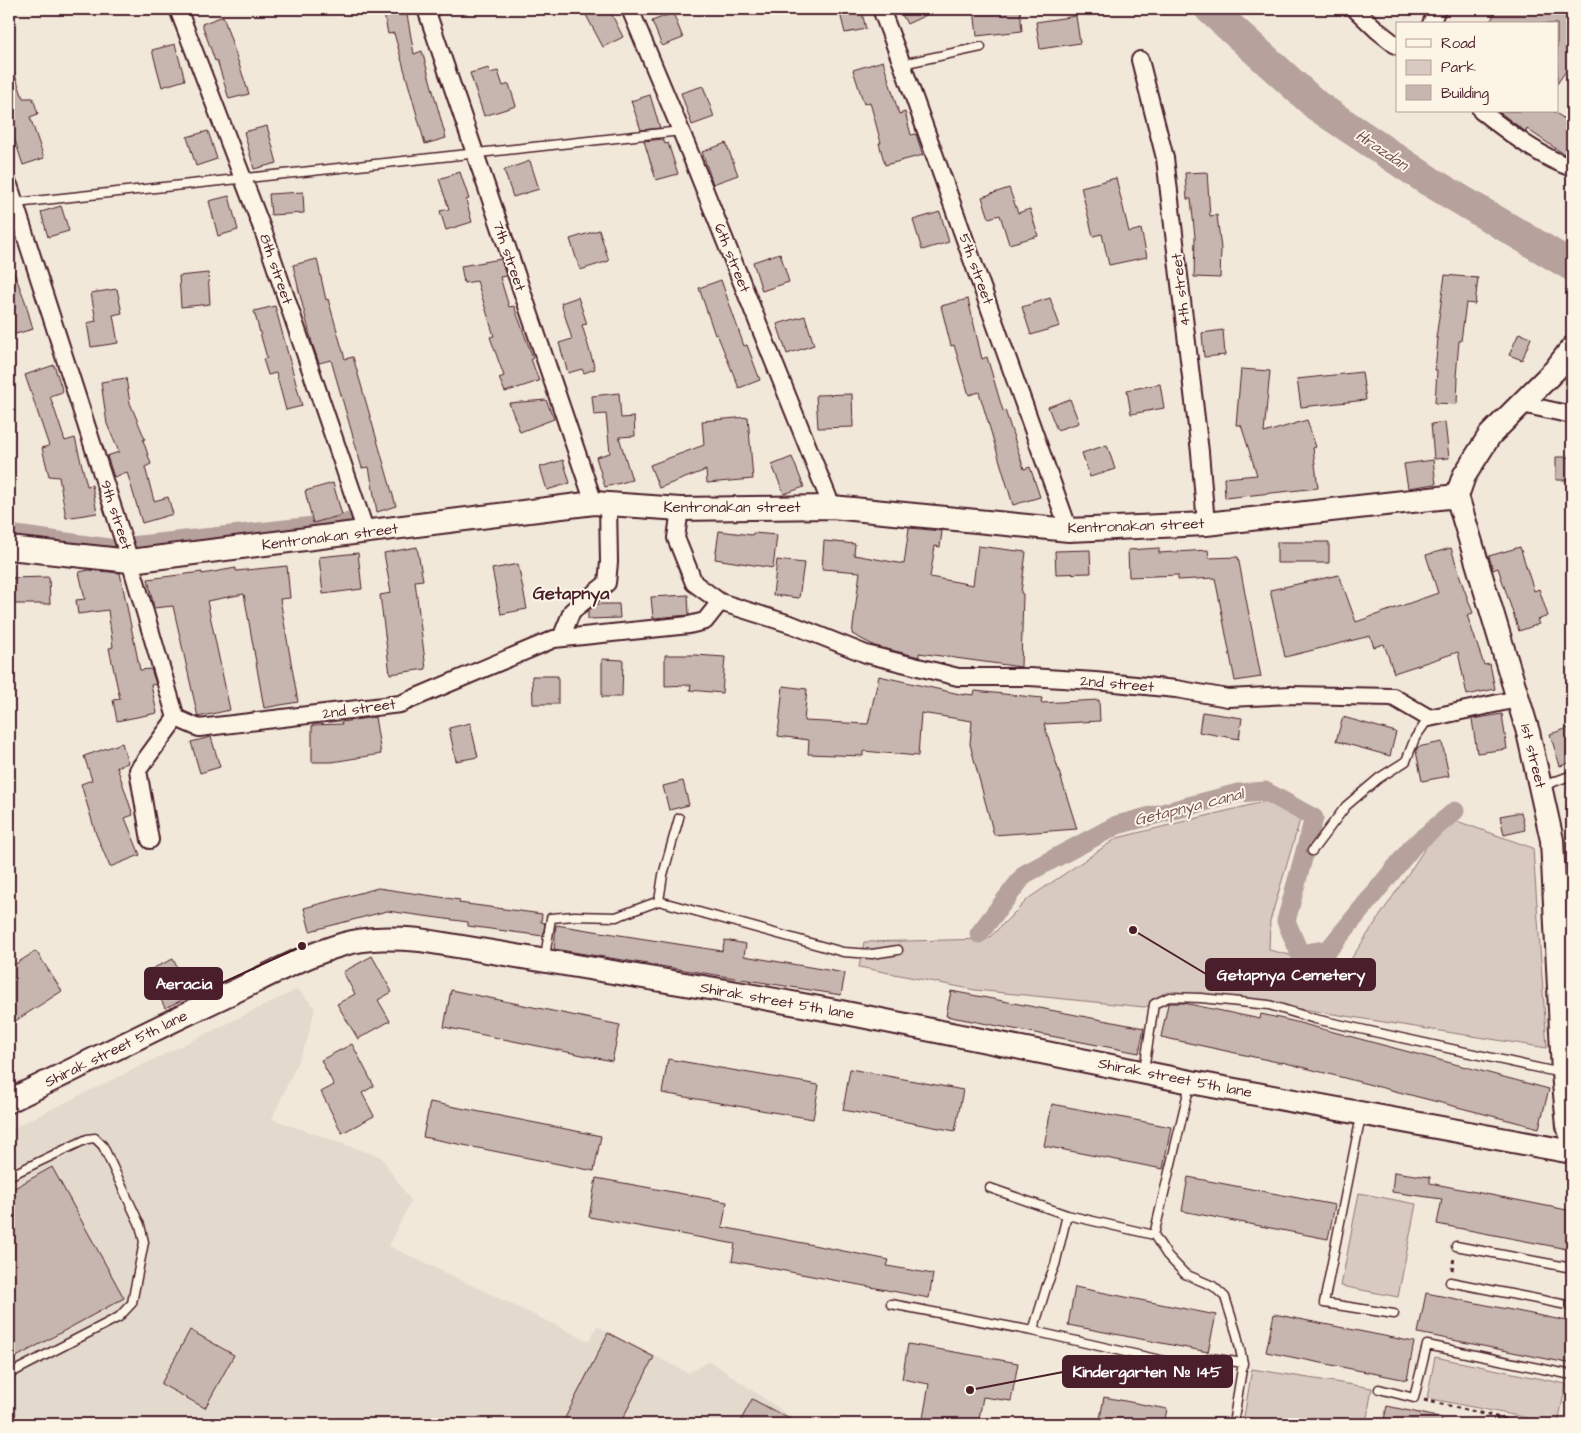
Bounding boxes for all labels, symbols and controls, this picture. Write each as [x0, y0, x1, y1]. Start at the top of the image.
legend [1396, 22, 1558, 112]
text: Road [1441, 33, 1476, 54]
text: Park [1441, 57, 1476, 78]
text: Building [1441, 83, 1489, 105]
water label: Hrazdan [1351, 124, 1414, 177]
street label: 7th street [487, 218, 531, 294]
street label: 6th street [709, 220, 755, 296]
street label: 8th street [254, 231, 298, 307]
street label: 5th street [953, 231, 999, 307]
street label: 4th street [1166, 252, 1196, 328]
street label: 9th street [95, 477, 137, 553]
street label: Kentronakan street [663, 497, 801, 518]
street label: Kentronakan street [1067, 513, 1205, 539]
street label: Kentronakan street [261, 518, 399, 556]
district label: Getapnya [533, 581, 610, 607]
street label: 2nd street [1079, 670, 1155, 698]
street label: 2nd street [321, 693, 397, 725]
street label: 1st street [1515, 722, 1551, 790]
water label: Getapnya canal [1132, 782, 1248, 832]
callout: Getapnya Cemetery [1206, 959, 1375, 990]
text: Getapnya Cemetery [1217, 964, 1365, 987]
callout: Aeracia [145, 968, 222, 999]
text: Aeracia [156, 973, 213, 995]
street label: Shirak street 5th lane [698, 977, 856, 1025]
street label: Shirak street 5th lane [41, 1005, 191, 1093]
street label: Shirak street 5th lane [1096, 1053, 1254, 1103]
callout: Kindergarten № 145 [1063, 1356, 1232, 1387]
text: Kindergarten № 145 [1072, 1361, 1222, 1385]

